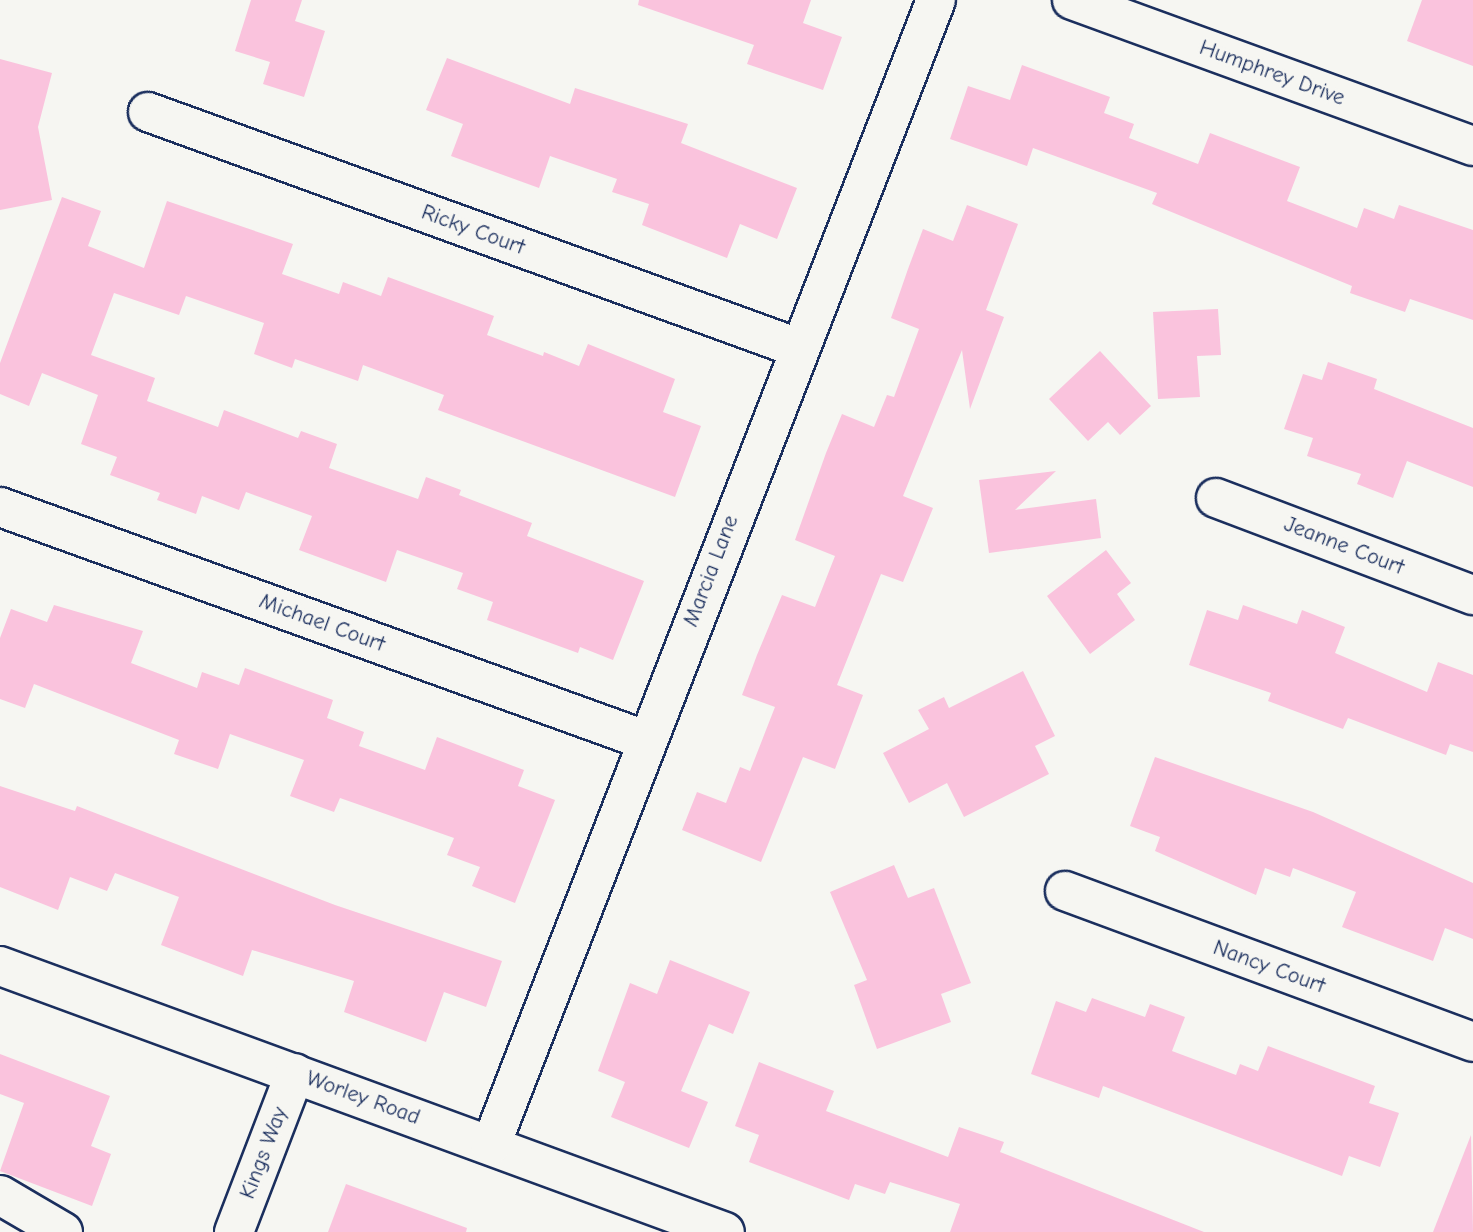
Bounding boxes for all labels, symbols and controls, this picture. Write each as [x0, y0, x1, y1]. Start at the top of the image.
street label: Humphrey Drive [1196, 34, 1348, 112]
street label: Ricky Court [418, 199, 528, 261]
street label: Jeanne Court [1280, 511, 1408, 581]
street label: Marcia Lane [678, 512, 744, 630]
street label: Michael Court [256, 588, 388, 658]
street label: Nancy Court [1209, 935, 1329, 999]
street label: Worley Road [303, 1065, 423, 1131]
street label: Kings Way [234, 1103, 294, 1203]

